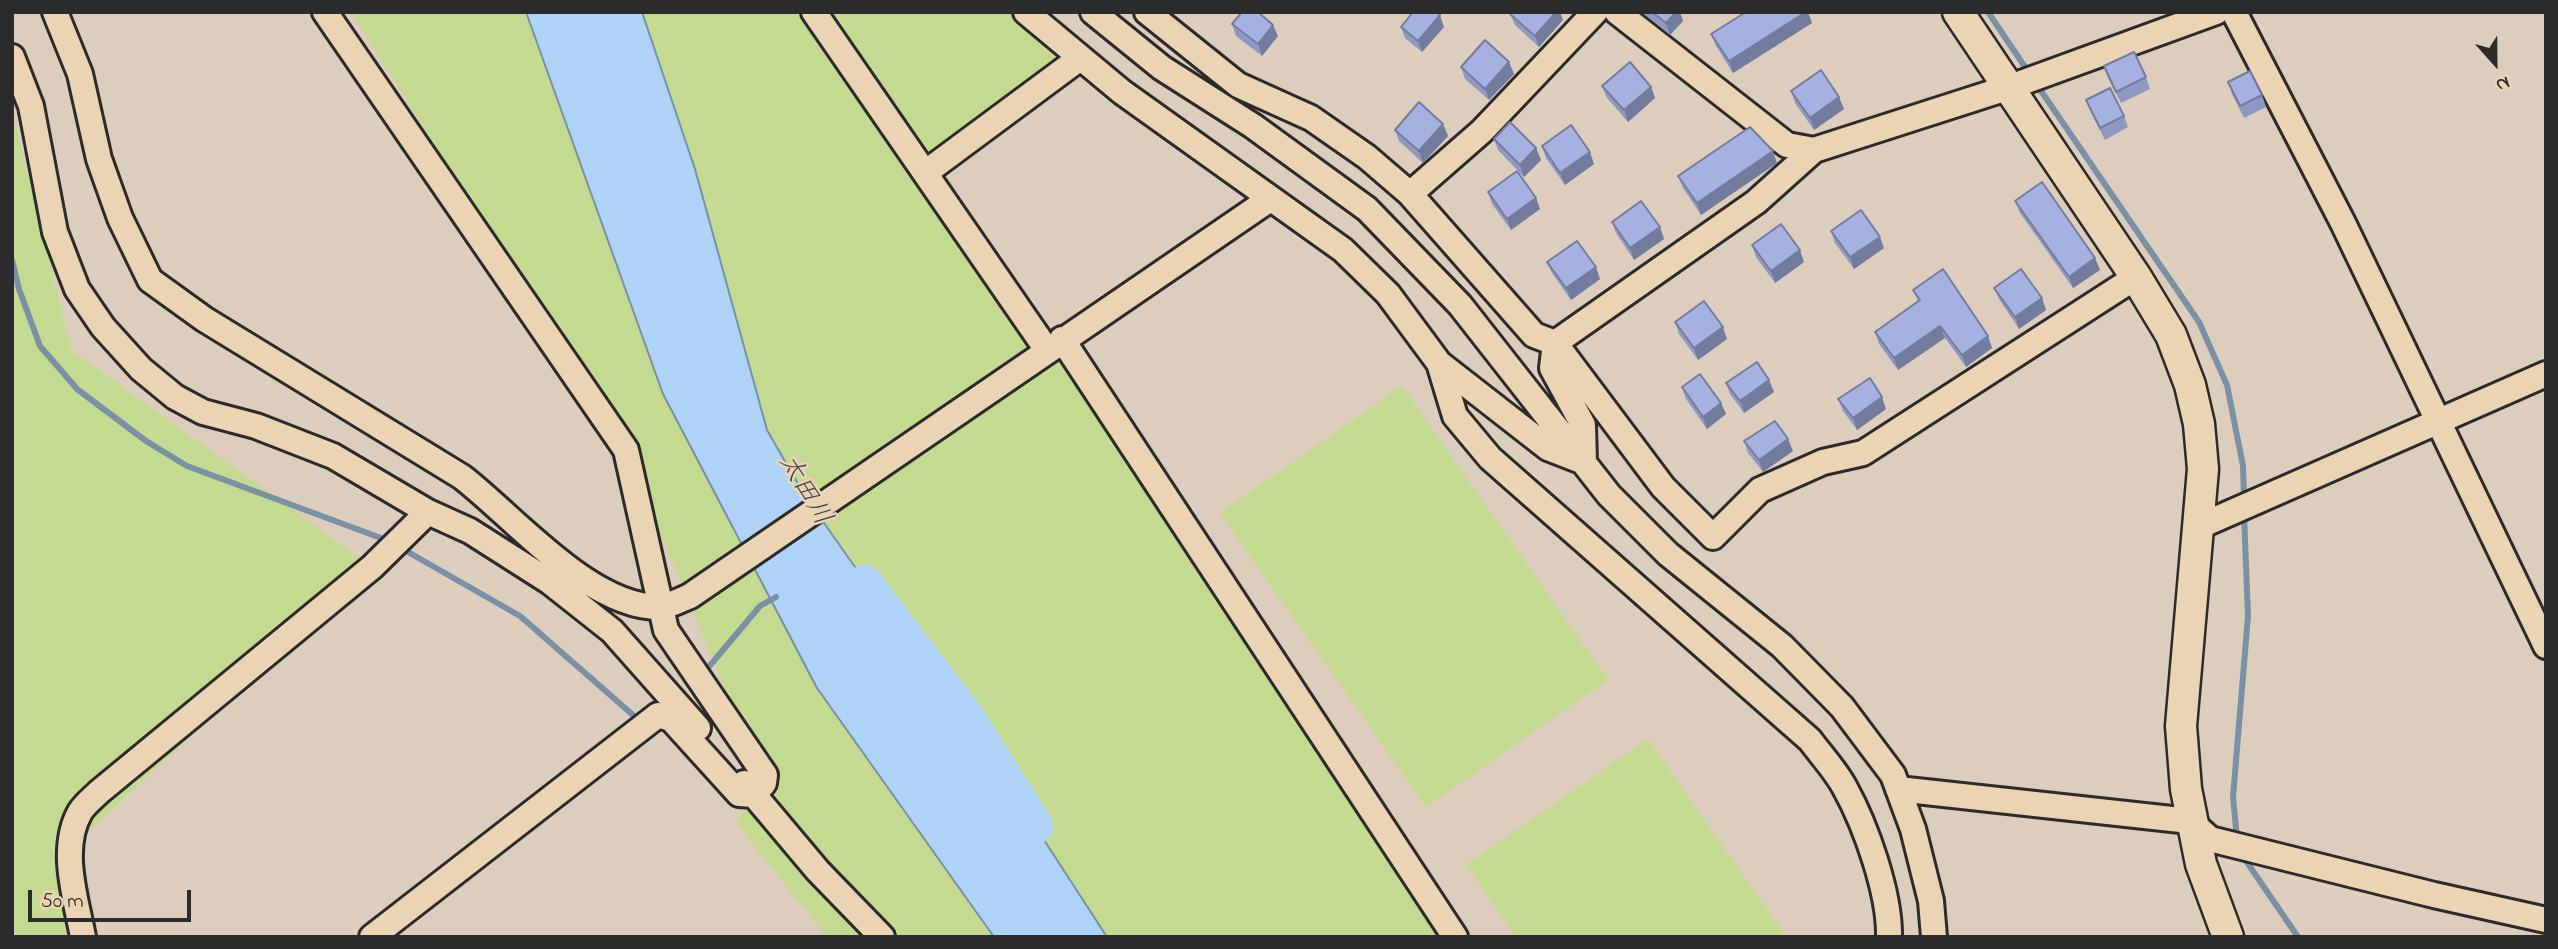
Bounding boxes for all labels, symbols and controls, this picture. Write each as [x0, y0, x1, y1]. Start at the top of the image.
north arrow [2460, 28, 2530, 98]
text: N [2492, 68, 2514, 98]
water label: 太田川 [770, 450, 836, 532]
scale bar [32, 876, 194, 920]
text: 50 m [41, 887, 84, 917]

